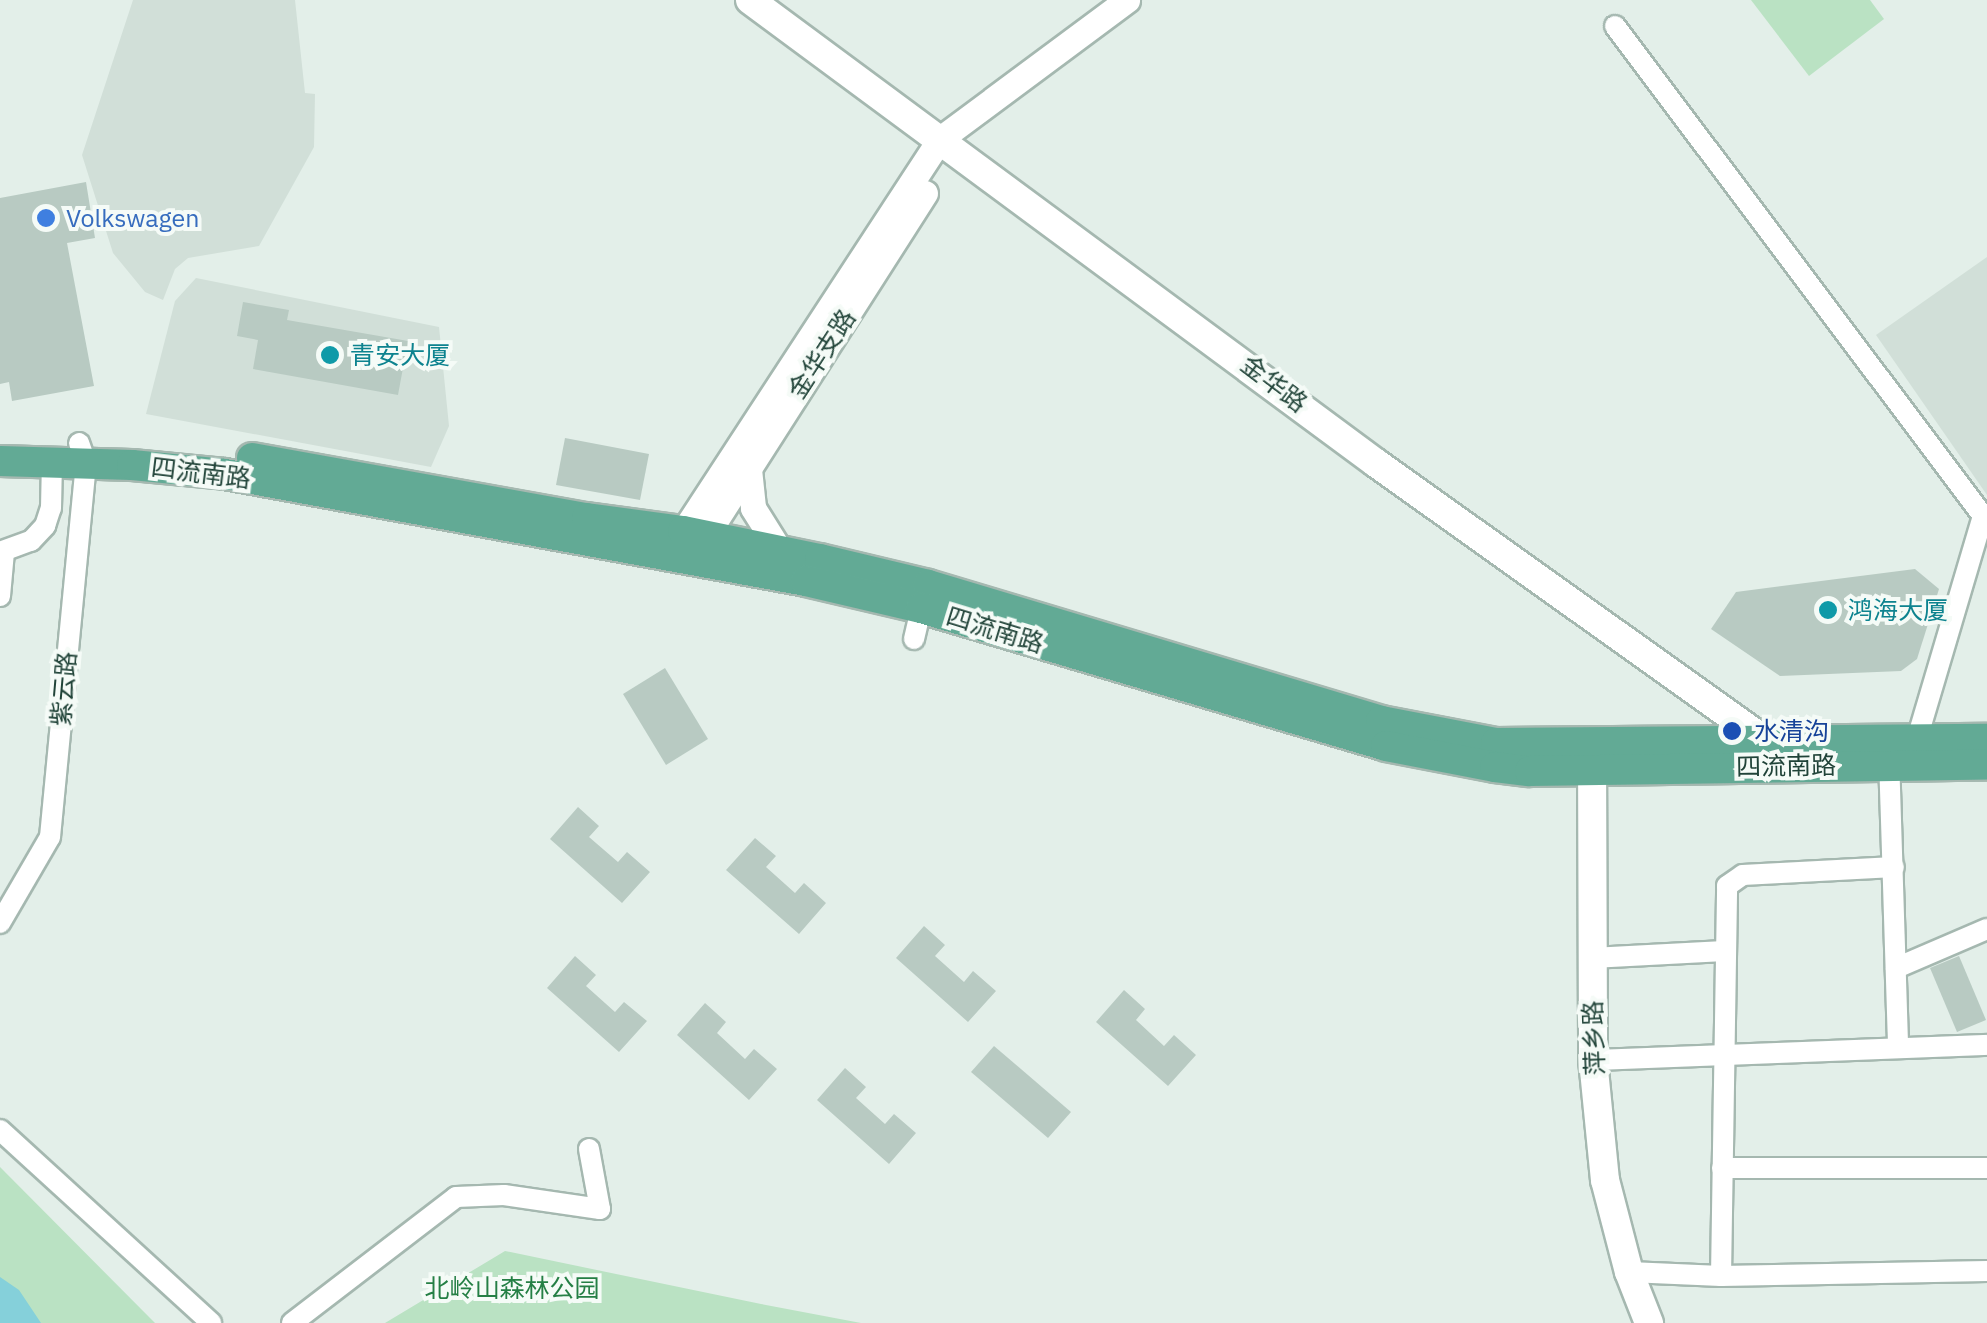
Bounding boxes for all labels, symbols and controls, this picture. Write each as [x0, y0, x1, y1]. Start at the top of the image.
place label: Volkswagen [66, 203, 199, 233]
marker: Volkswagen [35, 207, 57, 229]
street label: 金华支路 [782, 304, 862, 404]
place label: 青安大厦 [350, 340, 450, 370]
marker: 青安大厦 [319, 344, 341, 366]
street label: 金华路 [1235, 349, 1313, 419]
street label: 四流南路 [150, 452, 252, 494]
place label: 鸿海大厦 [1848, 595, 1948, 625]
marker: 鸿海大厦 [1817, 599, 1839, 621]
street label: 四流南路 [943, 601, 1047, 659]
street label: 紫云路 [46, 650, 82, 728]
place label: 水清沟 [1754, 716, 1829, 746]
marker: 水清沟 [1719, 718, 1745, 744]
street label: 四流南路 [1736, 750, 1836, 782]
street label: 萍乡路 [1578, 1000, 1610, 1076]
park label: 北岭山森林公园 [425, 1273, 599, 1303]

